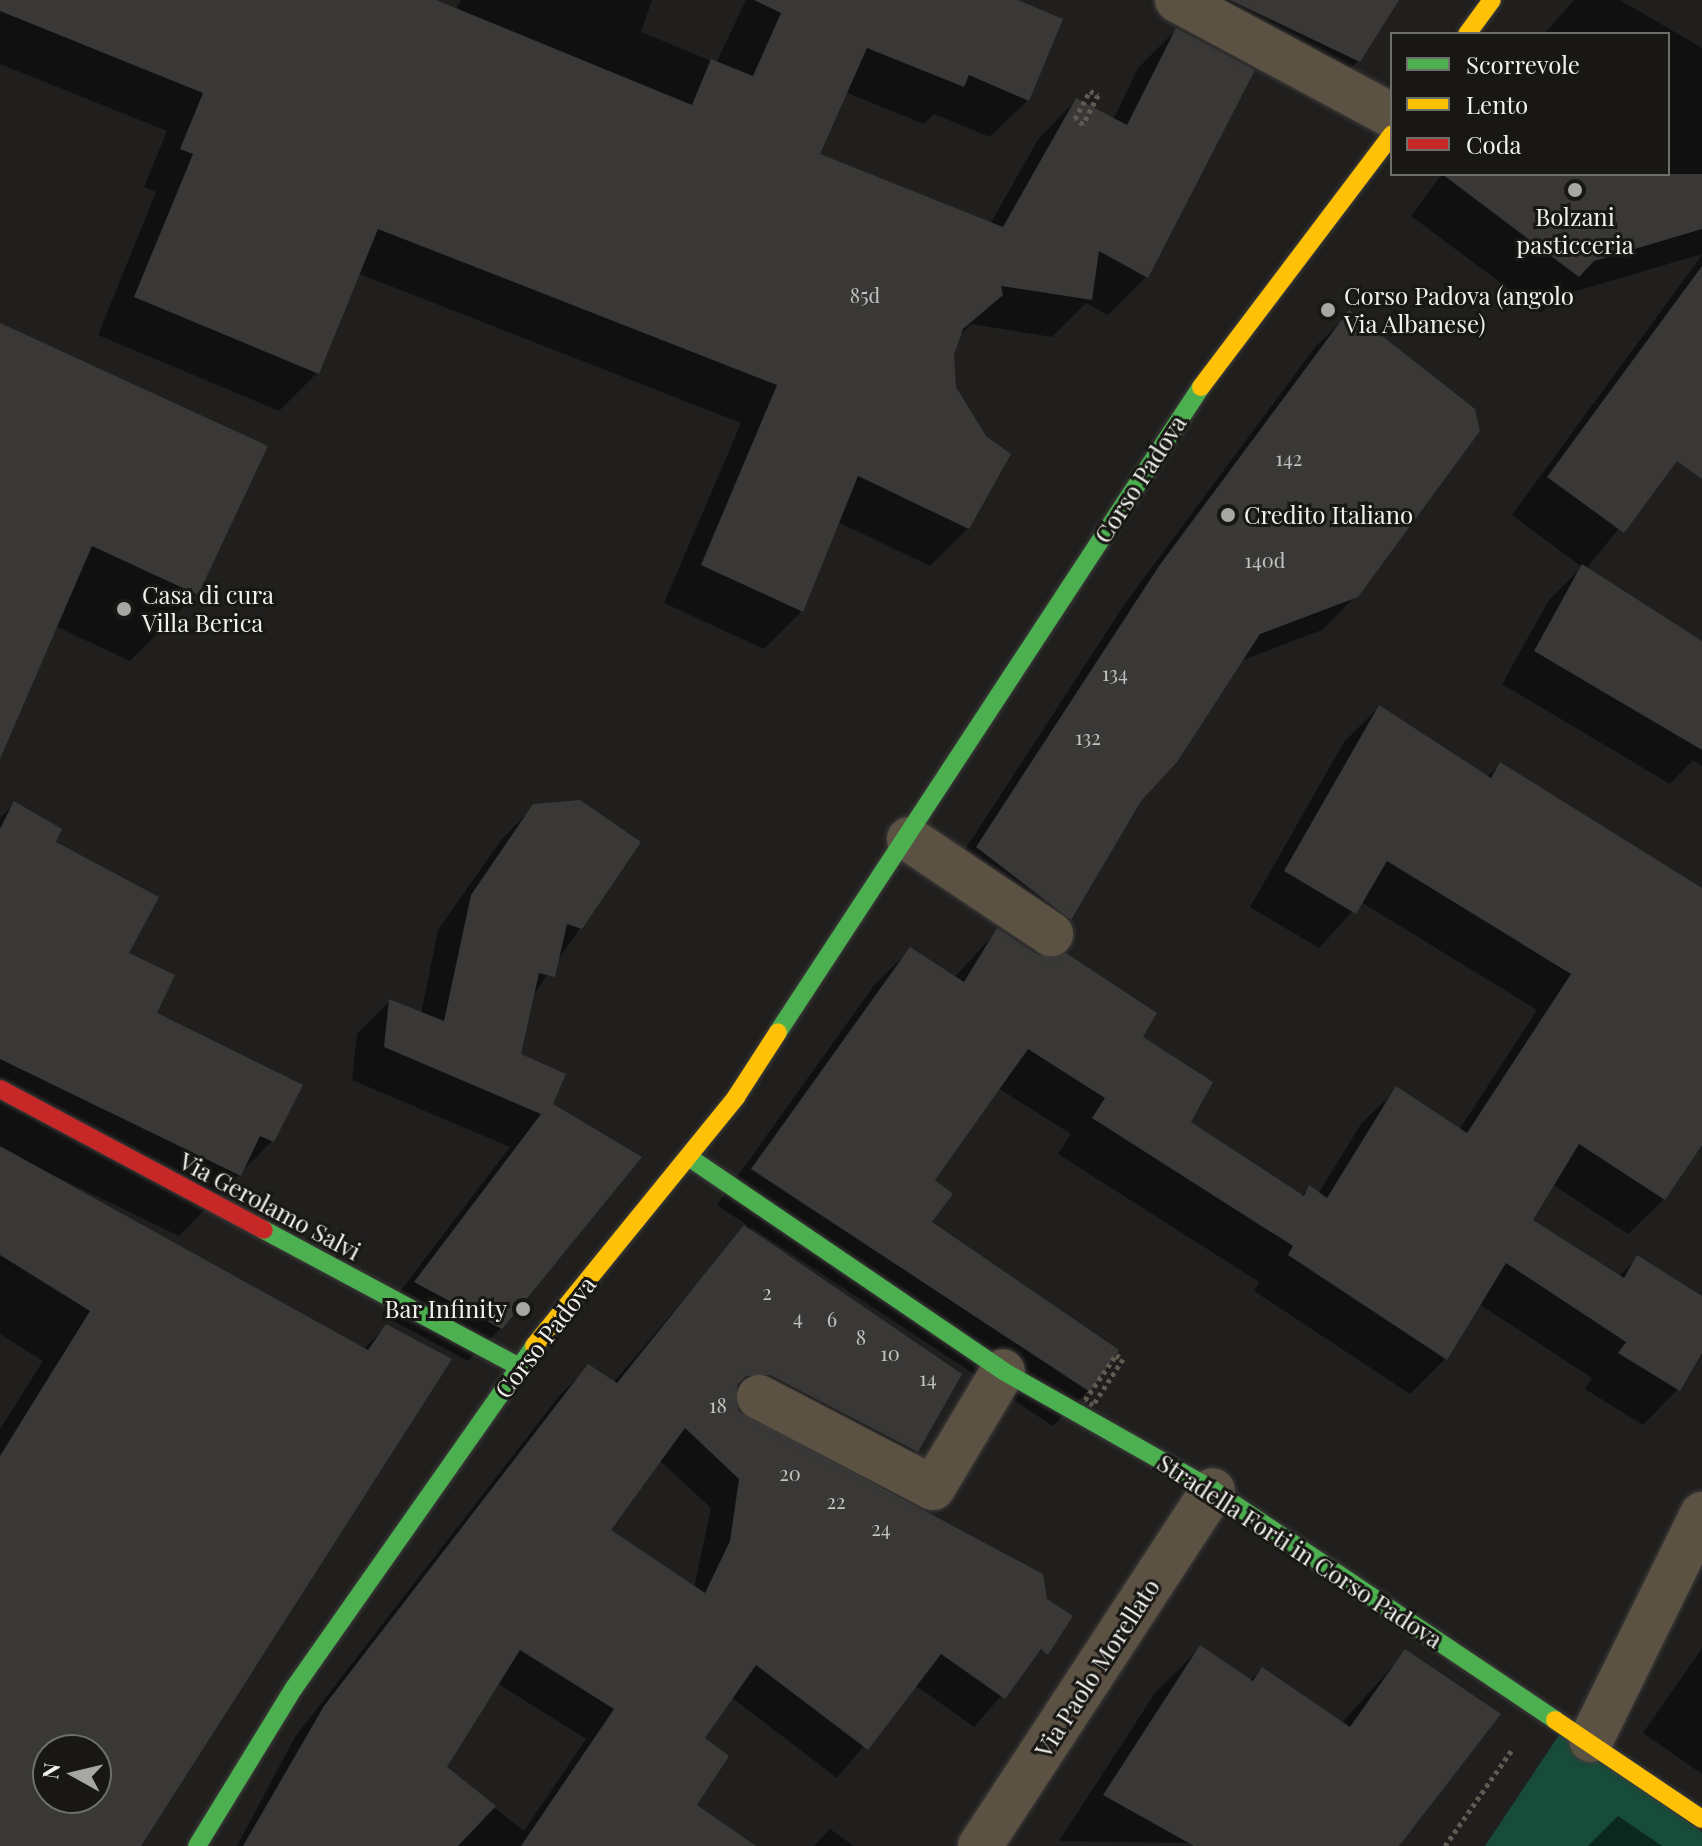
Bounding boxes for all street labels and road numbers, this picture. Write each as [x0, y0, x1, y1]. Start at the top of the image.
street label: Corso Padova [1088, 410, 1192, 548]
street label: Via Gerolamo Salvi [174, 1146, 366, 1266]
street label: Corso Padova [489, 1270, 601, 1404]
street label: Stradella Forti in Corso Padova [1152, 1448, 1448, 1654]
street label: Via Paolo Morellato [1029, 1573, 1165, 1763]

